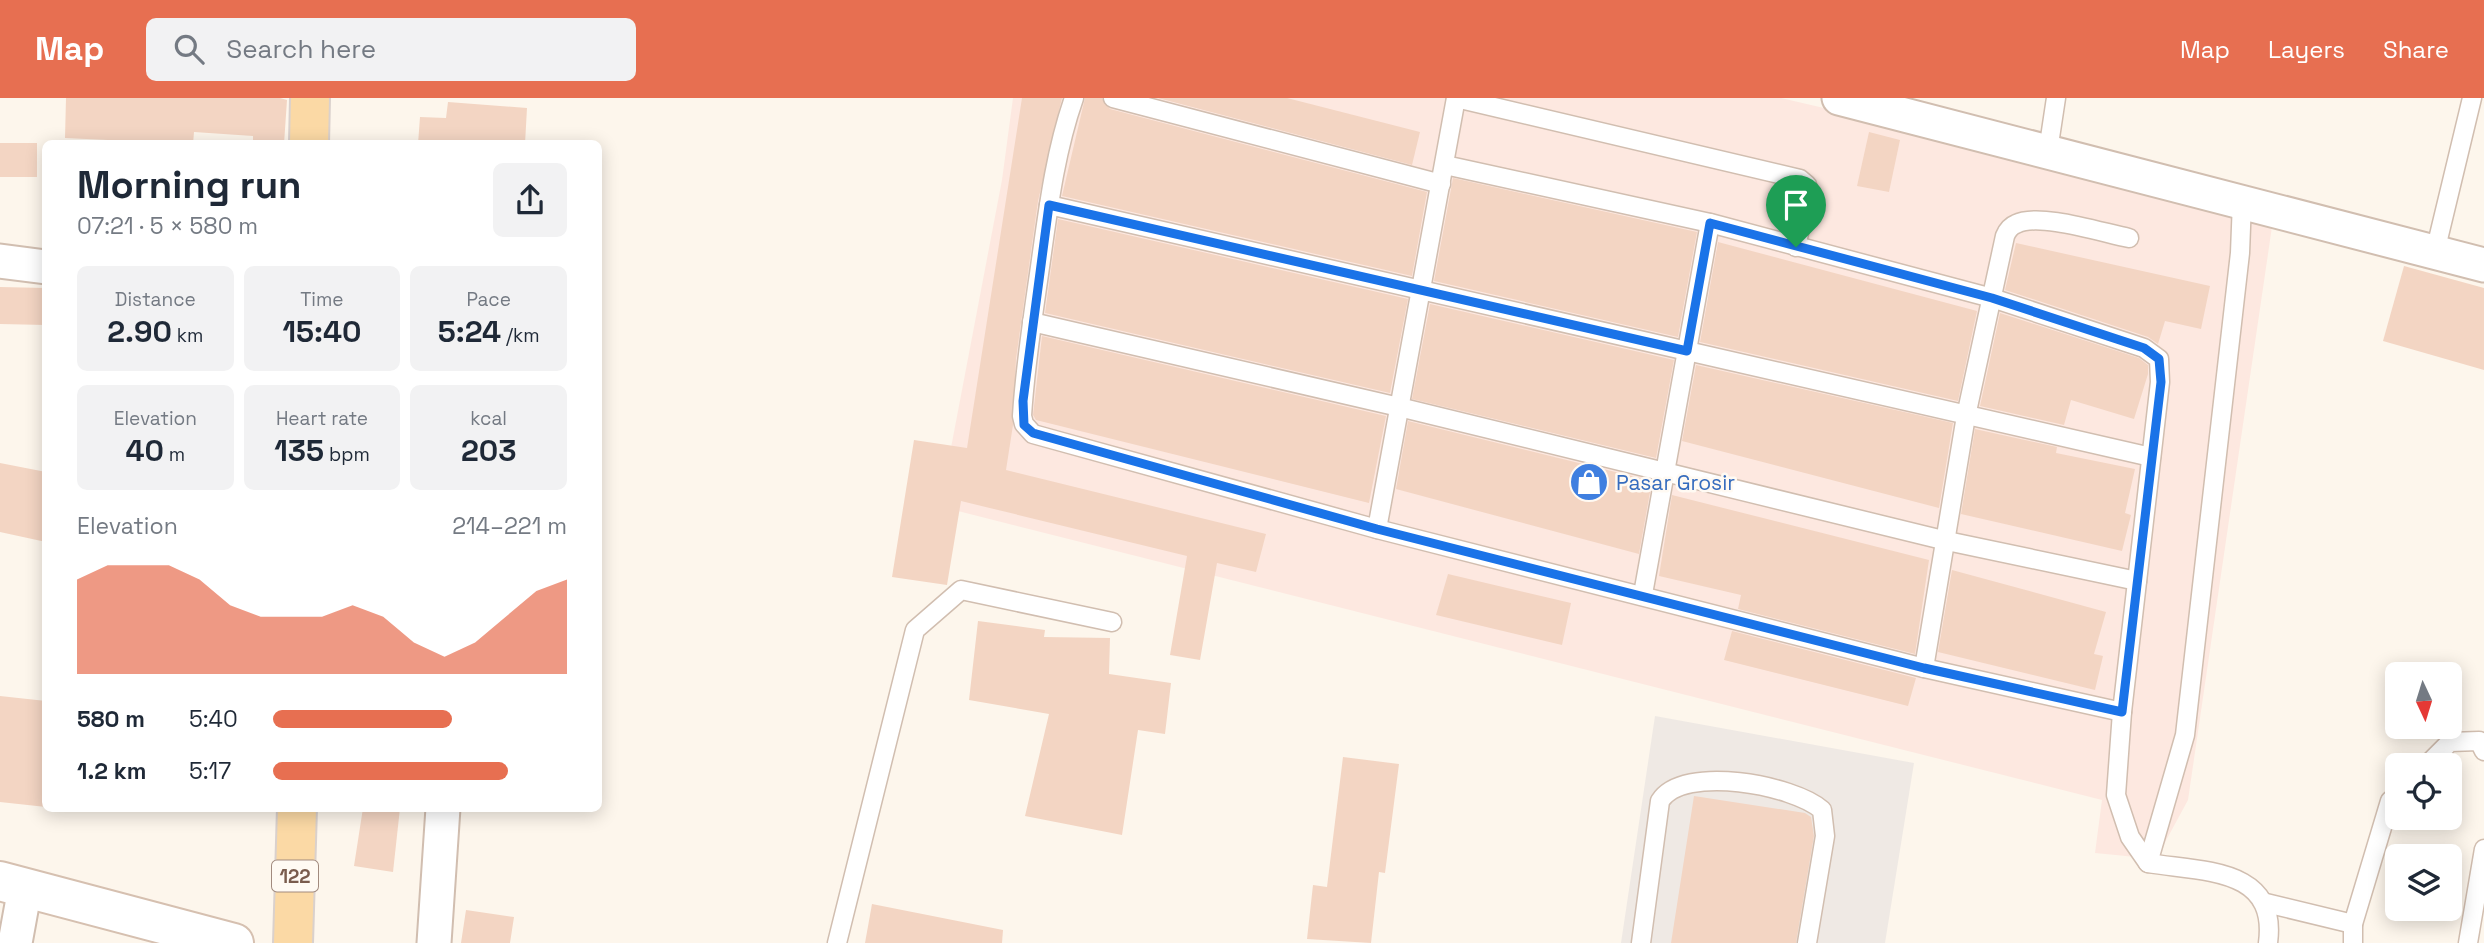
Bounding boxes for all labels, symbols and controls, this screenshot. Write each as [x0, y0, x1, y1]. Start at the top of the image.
search box [146, 18, 636, 81]
text: Map [35, 28, 104, 70]
icon: search [170, 30, 208, 68]
text: Search here [226, 32, 376, 66]
text: Map [2180, 34, 2230, 65]
text: Layers [2268, 34, 2345, 65]
text: Share [2383, 34, 2449, 65]
text: Morning run [77, 161, 302, 209]
button: share [493, 163, 567, 237]
pin [1766, 175, 1826, 247]
icon: arrive [1777, 186, 1815, 224]
text: 07:21 · 5 × 580 m [77, 211, 258, 241]
text: Distance [115, 287, 196, 312]
text: Time [300, 287, 344, 312]
text: Pace [466, 287, 511, 312]
text: 2.90 [107, 312, 172, 351]
text: 15:40 [282, 312, 362, 351]
text: 5:24 [438, 312, 501, 351]
text: km [172, 323, 203, 348]
text: /km [501, 323, 540, 348]
text: Elevation [114, 406, 197, 431]
text: Heart rate [276, 406, 368, 431]
text: kcal [470, 406, 507, 431]
text: 40 [125, 431, 164, 470]
text: 135 [274, 431, 324, 470]
text: 203 [461, 431, 516, 470]
text: m [164, 442, 185, 467]
text: bpm [324, 442, 370, 467]
shop icon: Pasar Grosir [1568, 461, 1610, 503]
place label: Pasar Grosir [1616, 469, 1735, 496]
text: Elevation [77, 511, 178, 541]
text: 214–221 m [452, 511, 567, 541]
north arrow [2385, 662, 2462, 738]
map controls [2385, 662, 2462, 921]
text: 580 m [77, 704, 145, 734]
text: 5:40 [189, 704, 238, 734]
button: locate [2385, 753, 2462, 830]
text: 1.2 km [77, 756, 146, 786]
text: 5:17 [189, 756, 231, 786]
button: layers [2385, 844, 2462, 921]
road number: 122 [272, 860, 318, 891]

